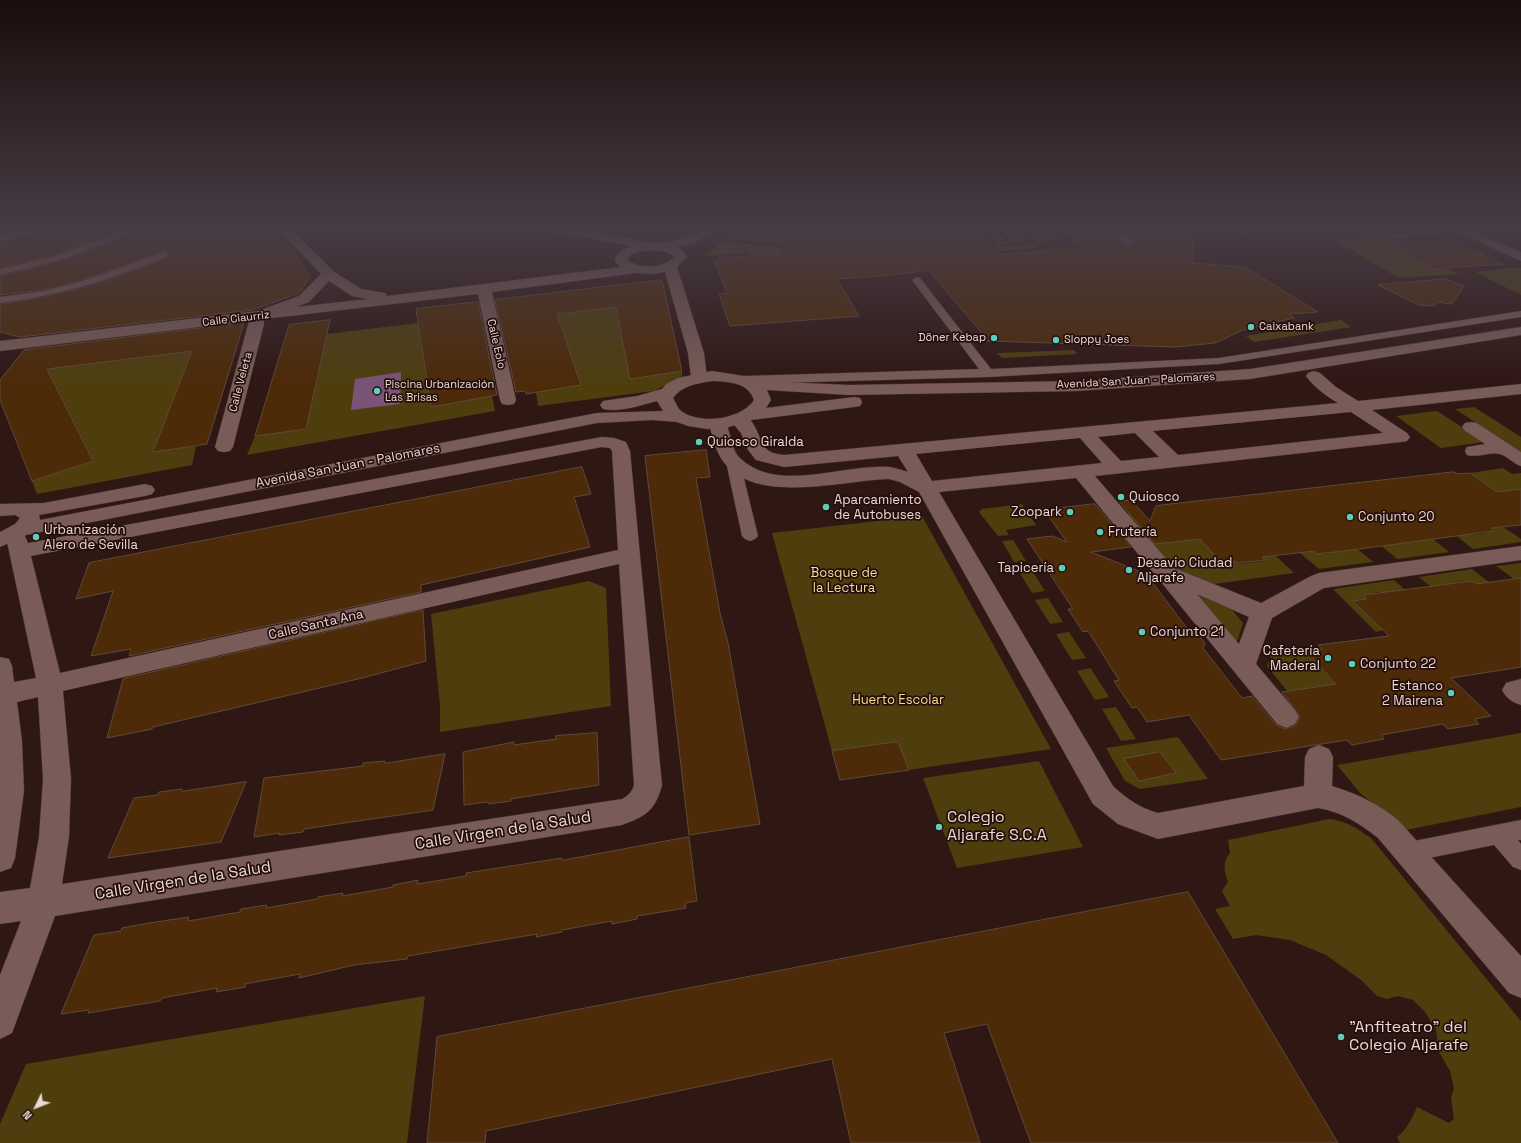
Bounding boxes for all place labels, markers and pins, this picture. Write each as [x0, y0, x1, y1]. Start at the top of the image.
place label: Caixabank [1259, 320, 1314, 334]
marker: Caixabank [1246, 322, 1256, 332]
place label: Döner Kebap [918, 331, 986, 345]
marker: Döner Kebap [989, 333, 999, 343]
place label: Sloppy Joes [1064, 333, 1129, 347]
marker: Sloppy Joes [1051, 335, 1061, 345]
place label: Piscina Urbanización Las Brisas [385, 378, 494, 404]
marker: Piscina Urbanización Las Brisas [372, 386, 382, 396]
place label: Quiosco Giralda [707, 434, 804, 450]
marker: Quiosco Giralda [694, 437, 704, 447]
place label: Quiosco [1129, 489, 1180, 505]
place label: Aparcamiento de Autobuses [834, 492, 922, 523]
marker: Quiosco [1116, 492, 1126, 502]
marker: Aparcamiento de Autobuses [821, 502, 831, 512]
place label: Zoopark [1011, 504, 1062, 520]
marker: Zoopark [1065, 507, 1075, 517]
place label: Conjunto 20 [1358, 509, 1435, 525]
marker: Conjunto 20 [1345, 512, 1355, 522]
place label: Urbanización Alero de Sevilla [44, 522, 138, 553]
place label: Frutería [1108, 524, 1157, 540]
marker: Frutería [1095, 527, 1105, 537]
marker: Urbanización Alero de Sevilla [31, 532, 41, 542]
place label: Desavio Ciudad Aljarafe [1137, 555, 1232, 586]
place label: Tapicería [997, 560, 1054, 576]
marker: Tapicería [1057, 563, 1067, 573]
marker: Desavio Ciudad Aljarafe [1124, 565, 1134, 575]
place label: Conjunto 21 [1150, 624, 1224, 640]
marker: Conjunto 21 [1137, 627, 1147, 637]
place label: Cafetería Maderal [1263, 643, 1320, 674]
marker: Cafetería Maderal [1323, 653, 1333, 663]
place label: Conjunto 22 [1360, 656, 1436, 672]
marker: Conjunto 22 [1347, 659, 1357, 669]
place label: Estanco 2 Mairena [1382, 678, 1443, 709]
marker: Estanco 2 Mairena [1446, 688, 1456, 698]
place label: Colegio Aljarafe S.C.A [947, 808, 1047, 846]
marker: Colegio Aljarafe S.C.A [934, 822, 944, 832]
place label: "Anfiteatro" del Colegio Aljarafe [1349, 1018, 1469, 1056]
marker: "Anfiteatro" del Colegio Aljarafe [1336, 1032, 1346, 1042]

